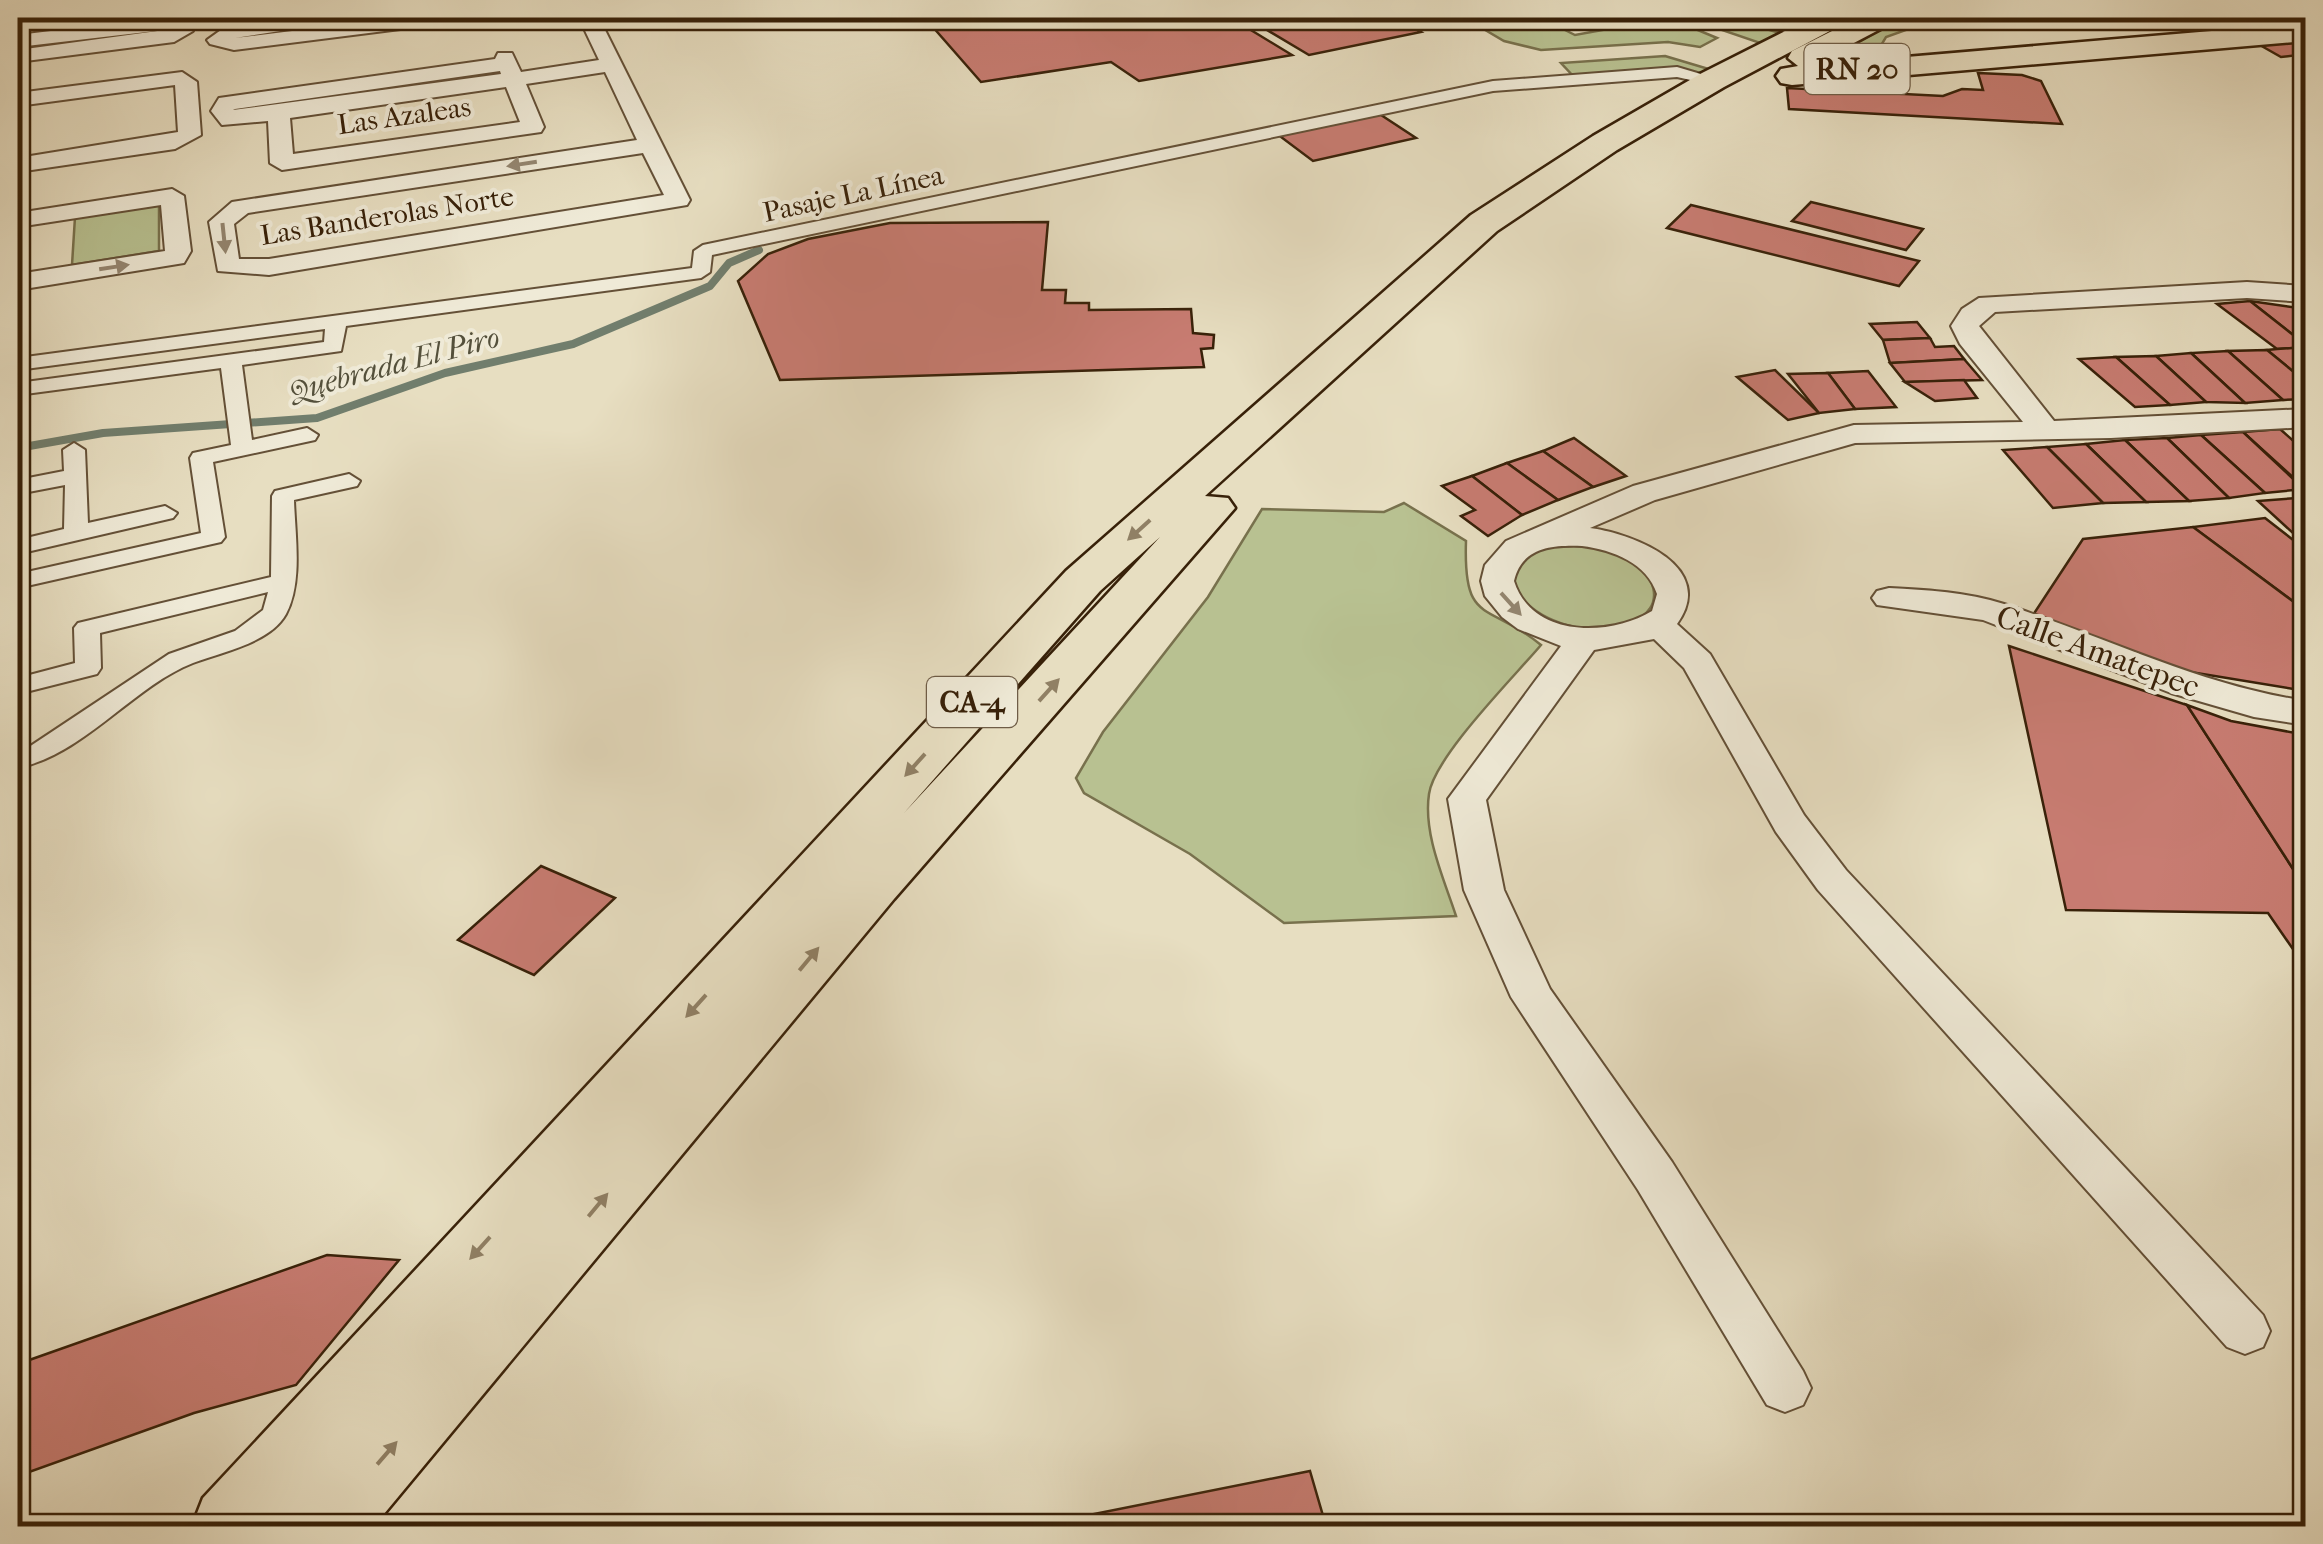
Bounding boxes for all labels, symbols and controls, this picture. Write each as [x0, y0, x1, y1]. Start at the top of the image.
road number: RN 20 [1804, 44, 1910, 94]
street label: Las Azaleas [335, 90, 473, 141]
one-way arrow [506, 157, 537, 173]
street label: Pasaje La Línea [760, 158, 947, 229]
street label: Las Banderolas Norte [258, 179, 516, 252]
one-way arrow [216, 223, 232, 254]
one-way arrow [99, 259, 130, 275]
water label: Quebrada El Piro [284, 320, 503, 410]
one-way arrow [1127, 519, 1152, 541]
one-way arrow [1500, 591, 1522, 616]
street label: Calle Amatepec [1991, 598, 2204, 705]
road number: CA-4 [927, 677, 1017, 727]
one-way arrow [1037, 678, 1059, 703]
one-way arrow [904, 752, 926, 777]
one-way arrow [798, 946, 819, 971]
one-way arrow [685, 994, 708, 1018]
one-way arrow [586, 1193, 608, 1218]
one-way arrow [469, 1235, 491, 1260]
one-way arrow [375, 1440, 397, 1465]

